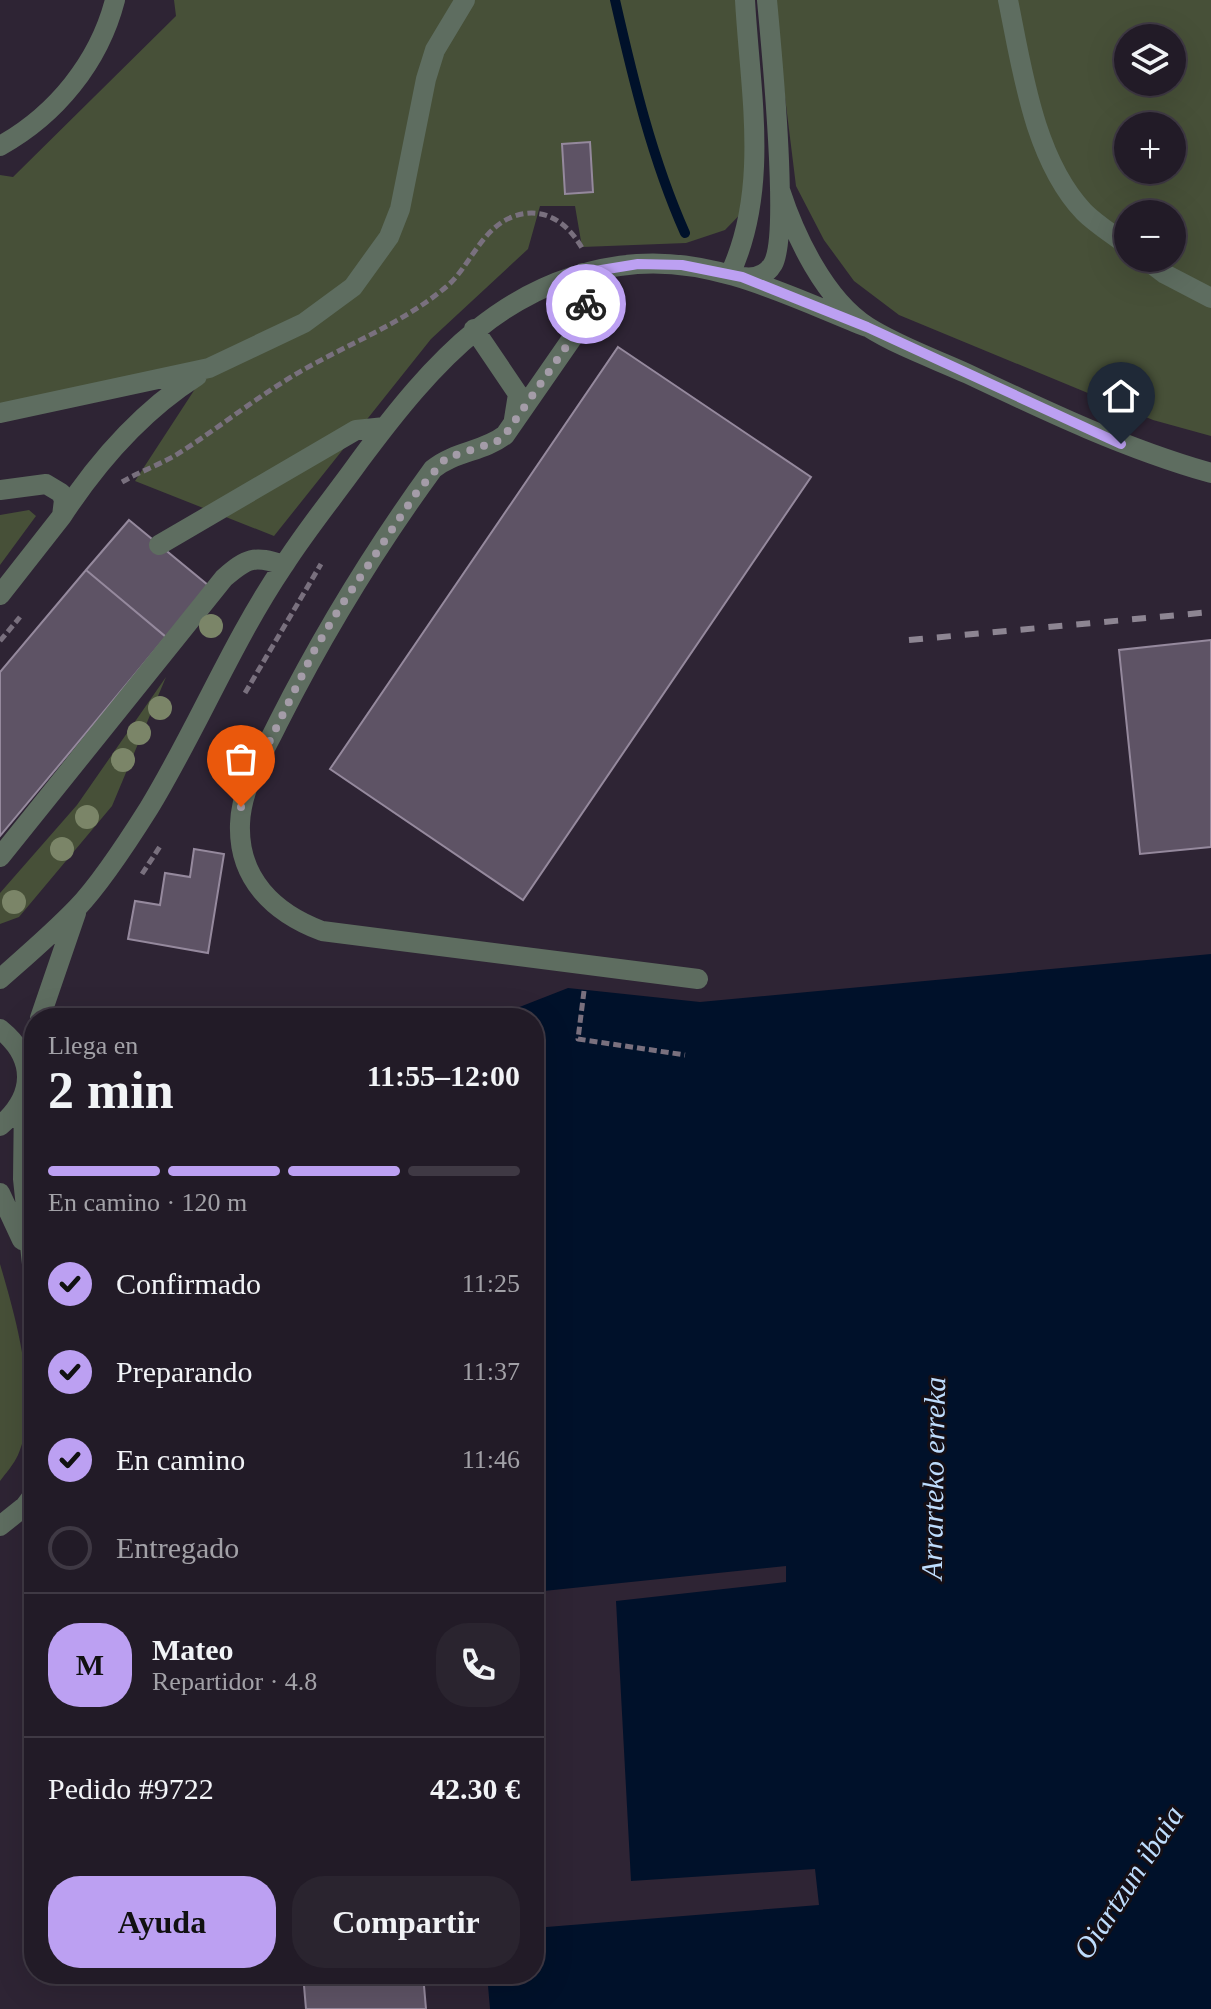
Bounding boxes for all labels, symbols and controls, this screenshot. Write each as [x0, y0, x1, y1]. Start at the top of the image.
map controls [1114, 24, 1186, 272]
button: layers [1114, 24, 1186, 96]
button: + [1114, 112, 1186, 184]
button: − [1114, 200, 1186, 272]
courier [546, 264, 626, 344]
icon: bike [564, 282, 608, 326]
pin [1087, 362, 1155, 444]
icon: home [1099, 374, 1143, 418]
pin [207, 725, 275, 807]
icon: bag [219, 737, 263, 781]
text: Llega en [48, 1031, 138, 1060]
text: 11:55–12:00 [367, 1059, 520, 1092]
text: 2 min [48, 1062, 174, 1119]
text: En camino · 120 m [48, 1188, 247, 1217]
icon: check [48, 1262, 92, 1306]
text: Confirmado [116, 1267, 261, 1300]
text: 11:25 [462, 1269, 520, 1298]
icon: check [48, 1350, 92, 1394]
text: Preparando [116, 1355, 253, 1388]
text: 11:37 [462, 1357, 520, 1386]
water label: Arrarteko erreka [915, 1376, 951, 1582]
icon: check [48, 1438, 92, 1482]
text: En camino [116, 1443, 245, 1476]
text: 11:46 [462, 1445, 520, 1474]
text: Entregado [116, 1531, 239, 1564]
button: phone [436, 1623, 520, 1707]
text: Mateo [152, 1633, 234, 1666]
text: M [76, 1648, 104, 1681]
text: Repartidor · 4.8 [152, 1667, 317, 1696]
text: Pedido #9722 [48, 1772, 214, 1805]
text: 42.30 € [430, 1772, 520, 1805]
water label: Oiartzun ibaia [1066, 1799, 1190, 1965]
button: Ayuda [48, 1876, 276, 1968]
button: Compartir [292, 1876, 520, 1968]

